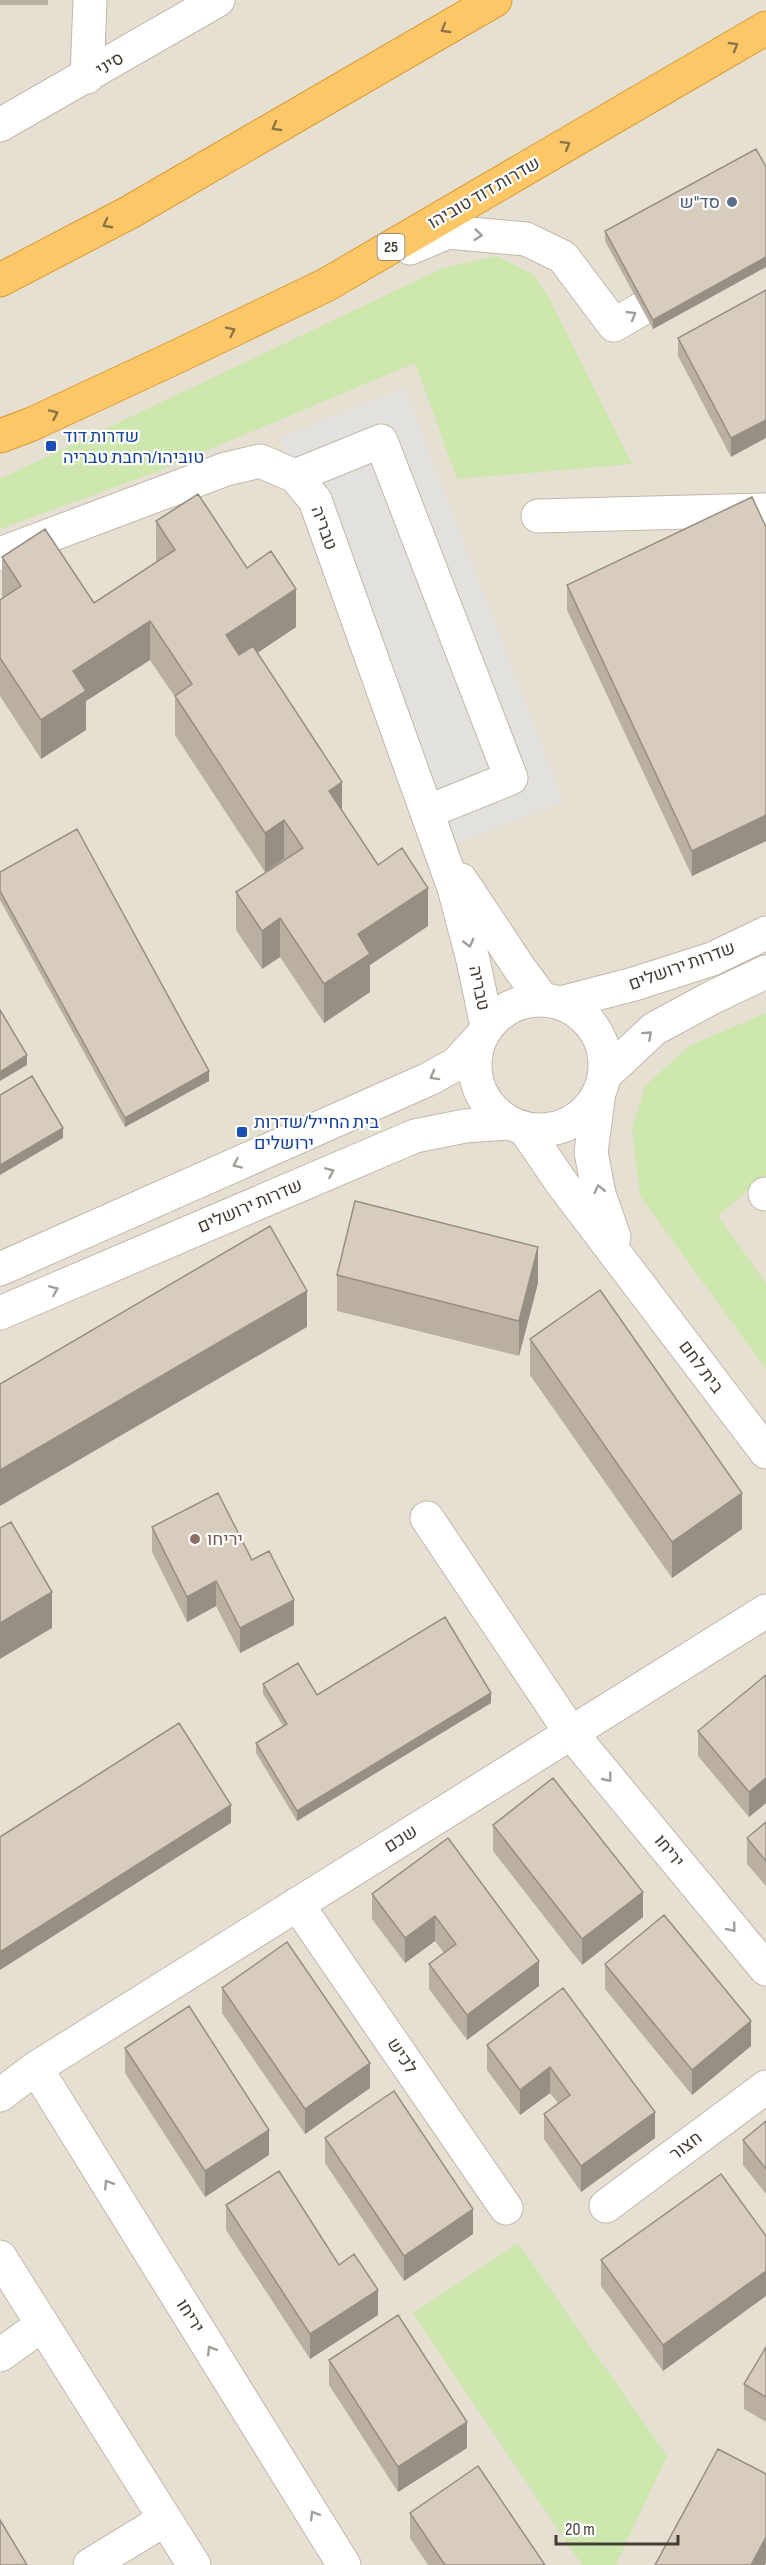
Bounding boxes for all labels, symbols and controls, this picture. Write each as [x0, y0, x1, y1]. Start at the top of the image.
one-way arrow [440, 22, 451, 34]
one-way arrow [728, 42, 738, 53]
street label: סיני [92, 48, 128, 80]
one-way arrow [272, 120, 282, 132]
one-way arrow [560, 140, 570, 152]
street label: שדרות דוד טוביהו [424, 152, 544, 234]
place label: סד"ש [680, 192, 720, 213]
marker: סד"ש [725, 195, 739, 209]
one-way arrow [102, 217, 113, 228]
one-way arrow [473, 228, 483, 241]
road number: 25 [378, 234, 404, 260]
one-way arrow [626, 311, 636, 322]
one-way arrow [224, 327, 235, 339]
one-way arrow [48, 409, 59, 421]
place label: שדרות דוד טוביהו/רחבת טבריה [63, 426, 204, 468]
marker: שדרות דוד טוביהו/רחבת טבריה [44, 439, 58, 453]
street label: טבריה [306, 503, 342, 553]
street label: שדרות ירושלים [626, 937, 738, 995]
one-way arrow [461, 938, 474, 948]
street label: טבריה [464, 964, 494, 1012]
one-way arrow [641, 1031, 651, 1042]
one-way arrow [430, 1069, 440, 1080]
place label: בית החייל/שדרות ירושלים [254, 1112, 379, 1154]
marker: בית החייל/שדרות ירושלים [235, 1125, 249, 1139]
one-way arrow [233, 1157, 244, 1169]
one-way arrow [323, 1167, 334, 1179]
street label: שדרות ירושלים [194, 1174, 306, 1238]
one-way arrow [593, 1184, 606, 1194]
one-way arrow [47, 1285, 58, 1297]
street label: בית לחם [674, 1336, 728, 1398]
place label: יריחו [207, 1529, 243, 1550]
marker: יריחו [188, 1532, 202, 1546]
one-way arrow [601, 1771, 612, 1782]
street label: שכם [380, 1821, 422, 1857]
street label: יריחו [650, 1830, 688, 1872]
one-way arrow [725, 1921, 736, 1932]
street label: לכיש [382, 2034, 422, 2078]
street label: חצור [666, 2127, 706, 2165]
one-way arrow [104, 2180, 116, 2190]
street label: יריחו [172, 2295, 208, 2337]
one-way arrow [207, 2345, 218, 2356]
scale bar [556, 2508, 678, 2546]
one-way arrow [309, 2511, 321, 2521]
text: 20 m [565, 2519, 595, 2540]

